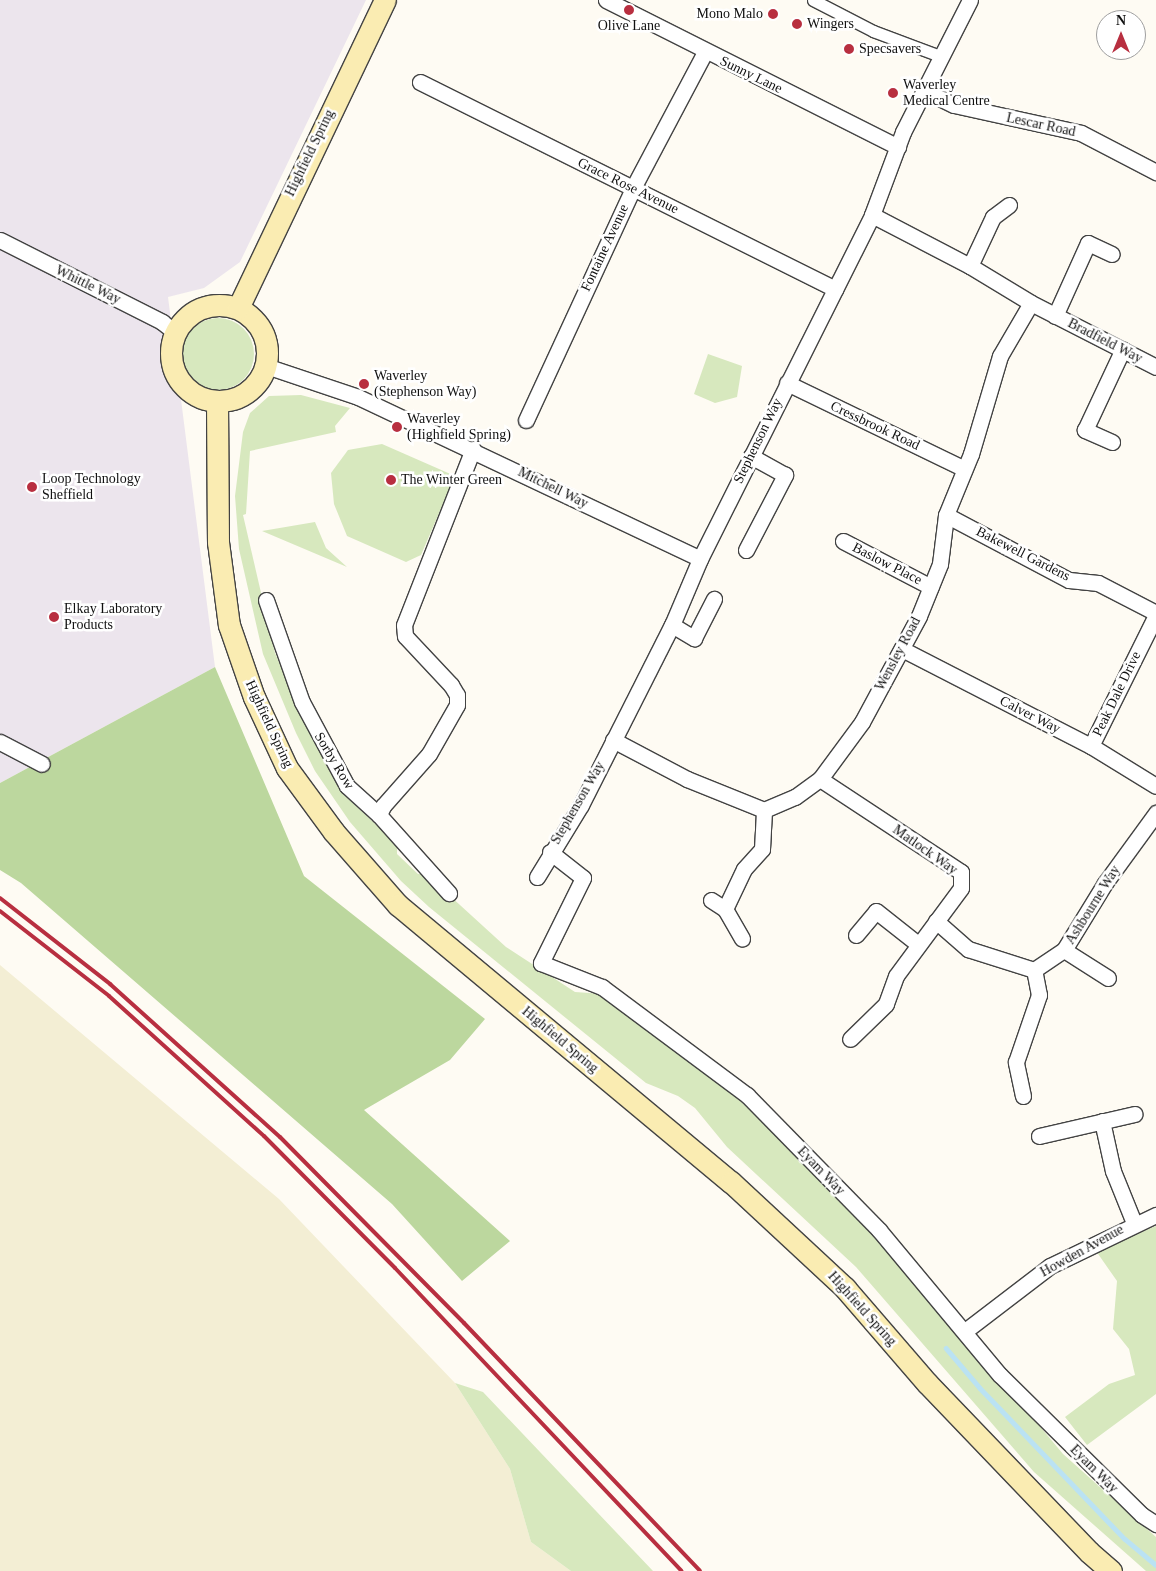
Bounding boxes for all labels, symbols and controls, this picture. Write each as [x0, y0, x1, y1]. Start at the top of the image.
marker: Olive Lane [623, 4, 635, 16]
place label: Mono Malo [696, 6, 763, 22]
marker: Mono Malo [767, 8, 779, 20]
north arrow [1096, 10, 1146, 60]
text: N [1116, 13, 1126, 28]
place label: Wingers [807, 16, 854, 32]
place label: Olive Lane [598, 18, 660, 34]
marker: Wingers [791, 18, 803, 30]
place label: Specsavers [859, 41, 921, 57]
marker: Specsavers [843, 43, 855, 55]
street label: Sunny Lane [717, 53, 785, 97]
place label: Waverley Medical Centre [903, 77, 990, 110]
marker: Waverley Medical Centre [887, 87, 899, 99]
street label: Highfield Spring [282, 107, 338, 199]
street label: Lescar Road [1005, 109, 1077, 141]
street label: Grace Rose Avenue [574, 154, 682, 218]
street label: Fontaine Avenue [577, 201, 633, 295]
street label: Whittle Way [53, 262, 123, 308]
street label: Bradfield Way [1065, 315, 1145, 367]
place label: Waverley (Stephenson Way) [374, 368, 477, 401]
marker: Waverley (Stephenson Way) [358, 378, 370, 390]
street label: Stephenson Way [730, 395, 786, 487]
street label: Cressbrook Road [828, 398, 922, 454]
place label: Waverley (Highfield Spring) [407, 411, 511, 444]
marker: Waverley (Highfield Spring) [391, 421, 403, 433]
street label: Mitchell Way [515, 464, 591, 512]
place label: Loop Technology Sheffield [42, 471, 141, 504]
place label: The Winter Green [401, 472, 502, 488]
marker: The Winter Green [385, 474, 397, 486]
marker: Loop Technology Sheffield [26, 481, 38, 493]
street label: Bakewell Gardens [973, 523, 1073, 585]
street label: Baslow Place [849, 539, 925, 589]
place label: Elkay Laboratory Products [64, 601, 162, 634]
marker: Elkay Laboratory Products [48, 611, 60, 623]
street label: Wensley Road [872, 614, 924, 694]
street label: Peak Dale Drive [1089, 649, 1145, 739]
street label: Highfield Spring [241, 678, 297, 770]
street label: Calver Way [997, 693, 1063, 737]
street label: Sorby Row [310, 730, 358, 792]
street label: Stephenson Way [547, 758, 609, 848]
street label: Matlock Way [889, 821, 961, 879]
street label: Ashbourne Way [1062, 862, 1124, 948]
street label: Highfield Spring [518, 1003, 602, 1077]
street label: Eyam Way [794, 1143, 848, 1199]
street label: Howden Avenue [1037, 1221, 1127, 1281]
street label: Highfield Spring [824, 1268, 900, 1350]
street label: Eyam Way [1066, 1441, 1122, 1497]

